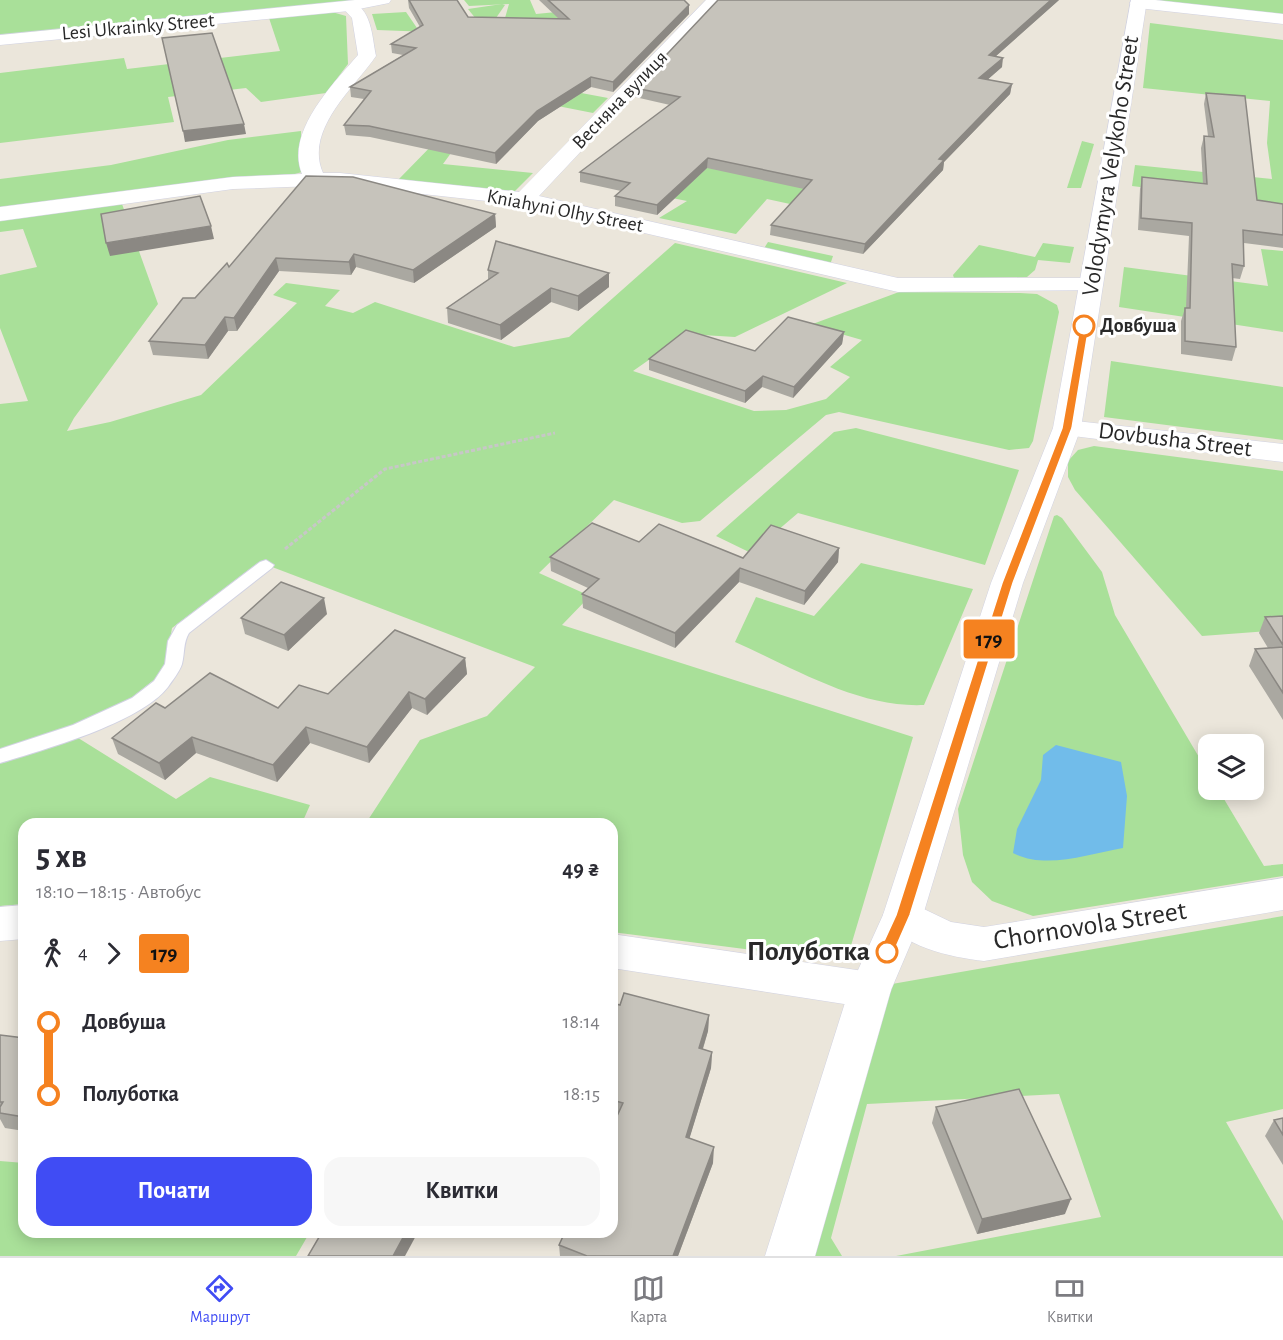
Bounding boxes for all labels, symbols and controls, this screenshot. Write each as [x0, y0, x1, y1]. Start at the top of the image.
street label: Lesi Ukrainky Street [61, 10, 216, 44]
street label: Volodymyra Velykoho Street [1079, 34, 1143, 298]
street label: Весняна вулиця [568, 47, 672, 153]
street label: Kniahyni Olhy Street [485, 186, 645, 236]
marker: Довбуша [1073, 315, 1095, 337]
place label: Довбуша [1100, 316, 1177, 336]
street label: Dovbusha Street [1097, 419, 1254, 461]
line badge: 179 [954, 620, 1024, 658]
text: 179 [976, 629, 1002, 650]
map controls [1198, 734, 1264, 800]
button: layers [1198, 734, 1264, 800]
text: 5 хв [36, 841, 87, 874]
text: 49 ₴ [562, 858, 600, 880]
text: 18:10 – 18:15 · Автобус [36, 882, 201, 902]
street label: Chornovola Street [991, 897, 1189, 955]
icon: walk [36, 937, 69, 970]
icon: forward [97, 937, 130, 970]
place label: Полуботка [747, 938, 870, 966]
marker: Полуботка [876, 941, 898, 963]
text: 4 [78, 943, 88, 963]
text: 179 [151, 943, 177, 964]
text: Довбуша [82, 1011, 166, 1033]
text: 18:14 [563, 1012, 600, 1032]
text: Полуботка [82, 1083, 179, 1105]
text: 18:15 [564, 1084, 600, 1104]
button: Почати [36, 1157, 312, 1226]
button: Квитки [324, 1157, 600, 1226]
tab: Маршрут [190, 1272, 250, 1327]
tab: Карта [630, 1272, 667, 1327]
tab: Квитки [1047, 1272, 1093, 1327]

